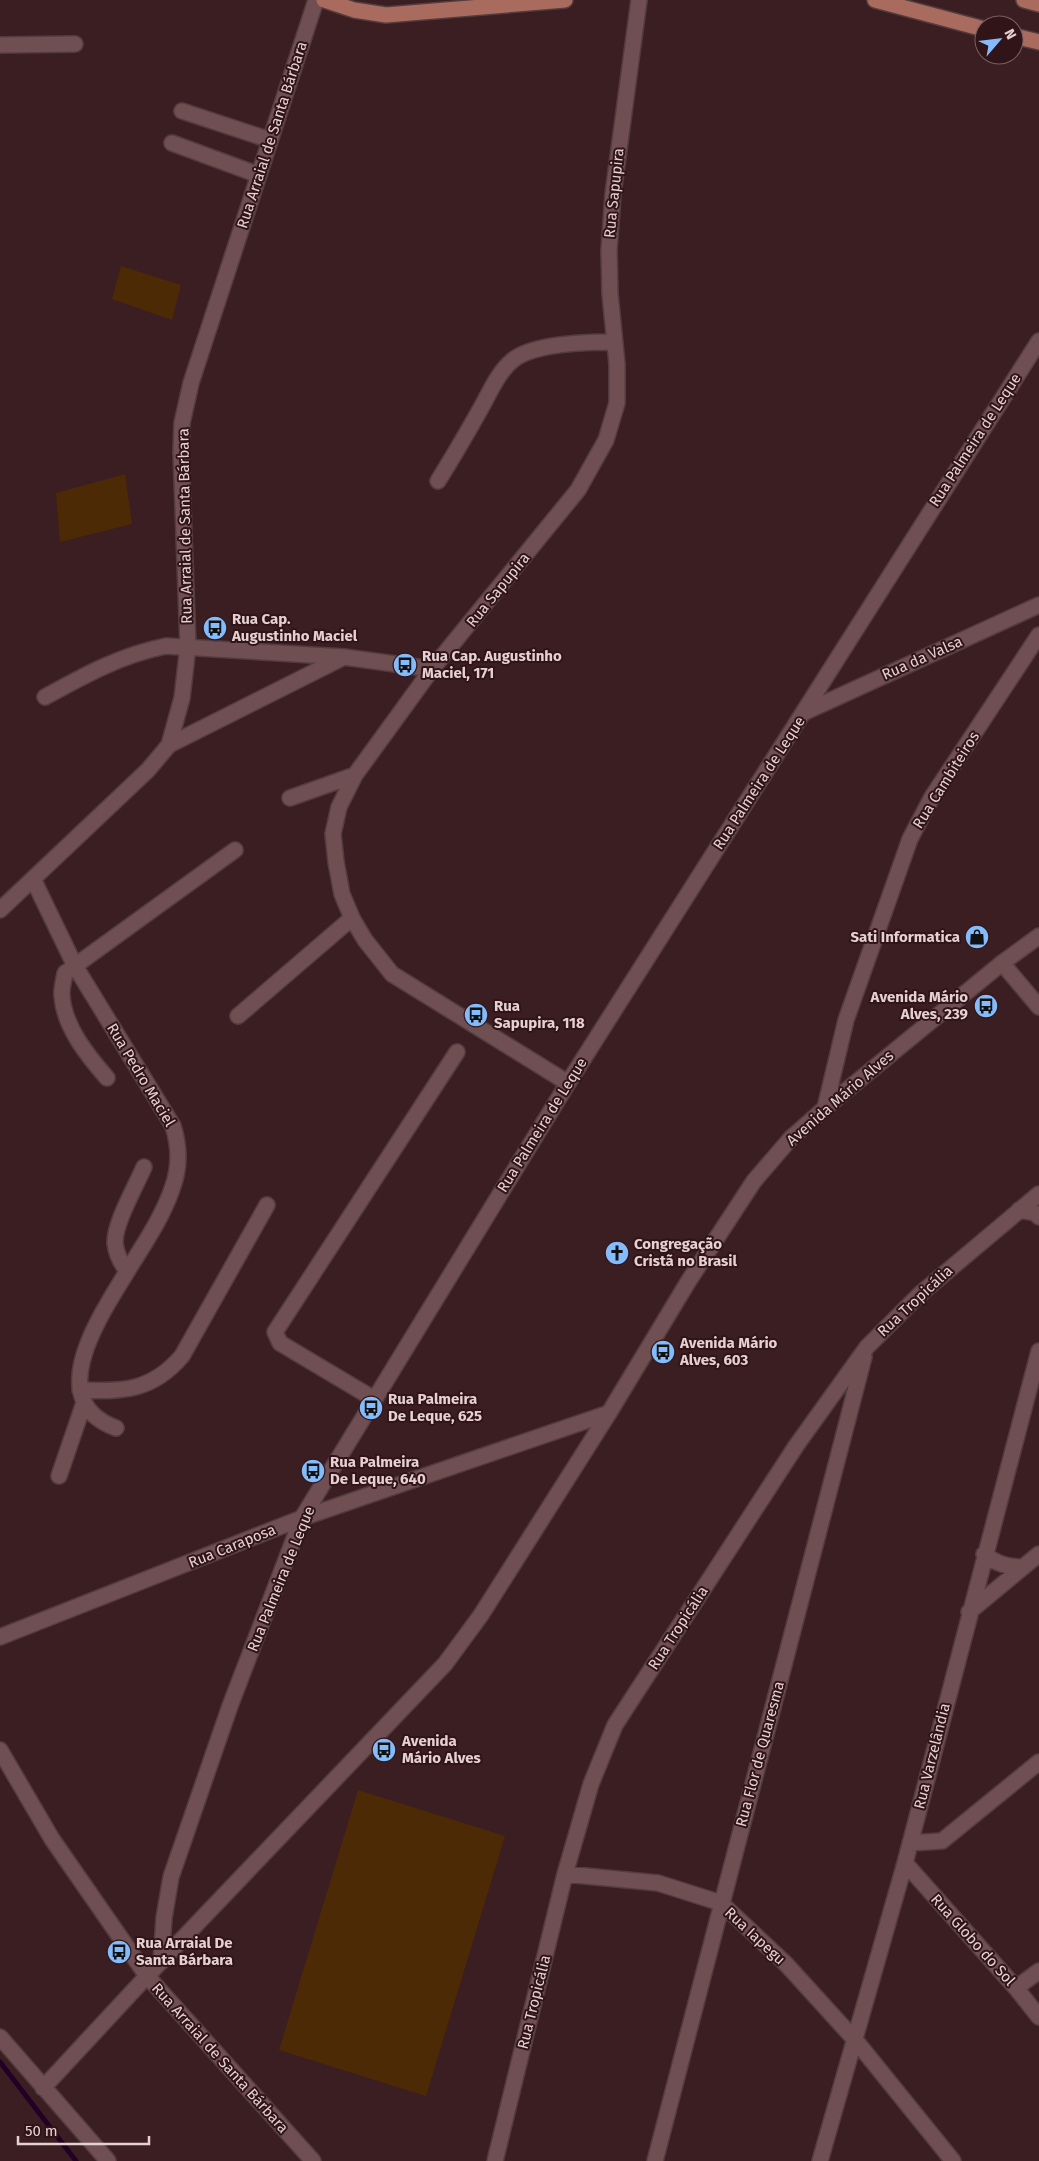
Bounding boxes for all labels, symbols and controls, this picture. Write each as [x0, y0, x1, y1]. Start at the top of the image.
north arrow [974, 15, 1024, 65]
text: N [1000, 26, 1020, 42]
street label: Rua Arraial de Santa Bárbara [233, 39, 311, 231]
street label: Rua Sapupira [600, 147, 628, 239]
street label: Rua Palmeira de Leque [925, 370, 1025, 510]
street label: Rua Arraial de Santa Bárbara [174, 428, 196, 624]
street label: Rua Sapupira [463, 549, 533, 631]
place label: Rua Cap. Augustinho Maciel [231, 610, 358, 645]
bus stop icon: Rua Cap. Augustinho Maciel [202, 615, 228, 641]
street label: Rua da Valsa [879, 632, 965, 684]
place label: Rua Cap. Augustinho Maciel, 171 [422, 647, 562, 682]
bus stop icon: Rua Cap. Augustinho Maciel, 171 [392, 652, 418, 678]
street label: Rua Palmeira de Leque [709, 713, 809, 853]
street label: Rua Cambiteiros [909, 728, 983, 832]
shop icon: Sati Informatica [964, 924, 990, 950]
place label: Sati Informatica [850, 928, 960, 946]
place label: Avenida Mário Alves, 239 [870, 988, 968, 1023]
bus stop icon: Avenida Mário Alves, 239 [973, 993, 999, 1019]
place label: Rua Sapupira, 118 [494, 997, 585, 1032]
bus stop icon: Rua Sapupira, 118 [463, 1002, 489, 1028]
street label: Rua Pedro Maciel [103, 1020, 179, 1130]
street label: Avenida Mário Alves [783, 1047, 897, 1149]
street label: Rua Palmeira de Leque [493, 1054, 591, 1196]
place label: Congregação Cristã no Brasil [634, 1235, 738, 1270]
church icon: Congregação Cristã no Brasil [604, 1240, 630, 1266]
street label: Rua Tropicália [874, 1262, 956, 1340]
place label: Avenida Mário Alves, 603 [679, 1334, 778, 1369]
bus stop icon: Avenida Mário Alves, 603 [650, 1339, 676, 1365]
place label: Rua Palmeira De Leque, 625 [388, 1390, 482, 1425]
bus stop icon: Rua Palmeira De Leque, 625 [358, 1395, 384, 1421]
place label: Rua Palmeira De Leque, 640 [330, 1453, 426, 1488]
bus stop icon: Rua Palmeira De Leque, 640 [300, 1458, 326, 1484]
street label: Rua Palmeira de Leque [244, 1504, 318, 1654]
street label: Rua Caraposa [186, 1520, 278, 1572]
street label: Rua Tropicália [644, 1583, 712, 1673]
street label: Rua Flor de Quaresma [732, 1679, 788, 1829]
street label: Rua Varzelândia [910, 1701, 954, 1811]
place label: Avenida Mário Alves [401, 1732, 481, 1767]
bus stop icon: Avenida Mário Alves [371, 1737, 397, 1763]
street label: Rua Globo do Sol [927, 1890, 1019, 1990]
street label: Rua Iapegu [721, 1904, 789, 1968]
place label: Rua Arraial De Santa Bárbara [136, 1934, 233, 1969]
bus stop icon: Rua Arraial De Santa Bárbara [106, 1939, 132, 1965]
street label: Rua Tropicália [514, 1953, 554, 2051]
street label: Rua Arraial de Santa Bárbara [148, 1979, 292, 2137]
scale bar [18, 2114, 149, 2146]
text: 50 m [25, 2122, 58, 2140]

